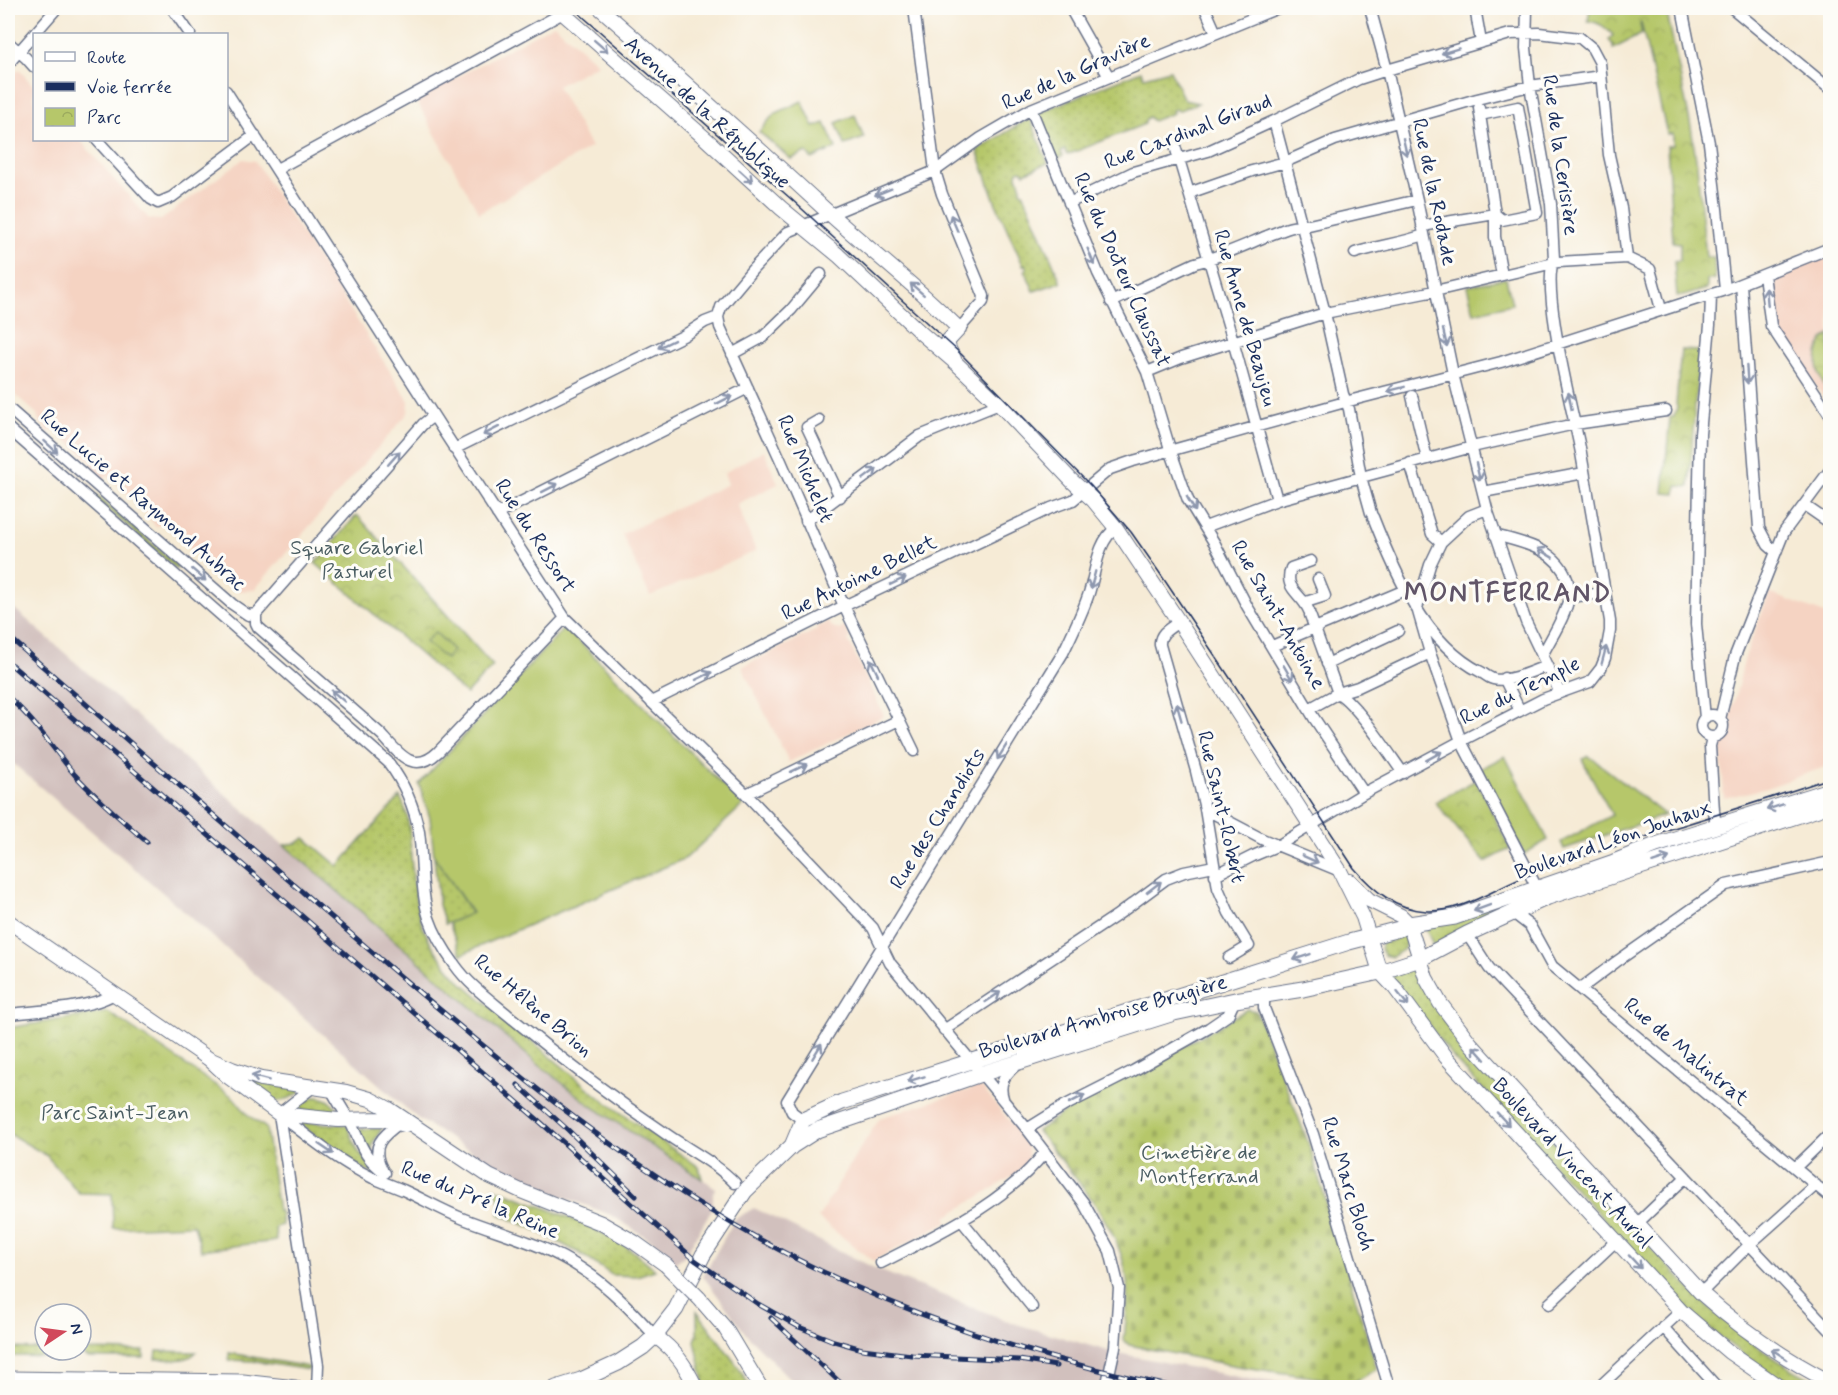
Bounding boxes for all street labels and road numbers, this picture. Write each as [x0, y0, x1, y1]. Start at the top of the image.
street label: Rue de la Gravière [997, 27, 1155, 117]
street label: Avenue de la République [618, 30, 796, 196]
street label: Rue de la Cerisière [1535, 73, 1585, 237]
street label: Rue Cardinal Giraud [1100, 87, 1276, 177]
street label: Rue de la Rodade [1405, 116, 1463, 268]
street label: Rue du Docteur Claussat [1066, 168, 1178, 372]
street label: Rue Anne de Beaujeu [1206, 227, 1284, 409]
street label: Rue Lucie et Raymond Aubrac [34, 403, 252, 597]
street label: Rue Michelet [770, 411, 840, 527]
street label: Rue du Ressort [488, 474, 582, 598]
street label: Rue Antoine Bellet [777, 528, 942, 628]
street label: Rue Saint-Antoine [1224, 535, 1332, 695]
street label: Rue du Temple [1455, 650, 1585, 732]
street label: Rue Saint-Robert [1190, 728, 1252, 886]
street label: Rue des Chandiots [883, 743, 993, 895]
street label: Boulevard Léon Jouhaux [1511, 793, 1715, 887]
street label: Rue Hélène Brion [468, 948, 598, 1064]
street label: Boulevard Ambroise Brugière [976, 968, 1230, 1066]
street label: Rue de Malintrat [1618, 991, 1755, 1113]
street label: Boulevard Vincent Auriol [1486, 1072, 1658, 1254]
street label: Rue Marc Bloch [1314, 1114, 1382, 1254]
street label: Rue du Pré la Reine [397, 1154, 563, 1246]

